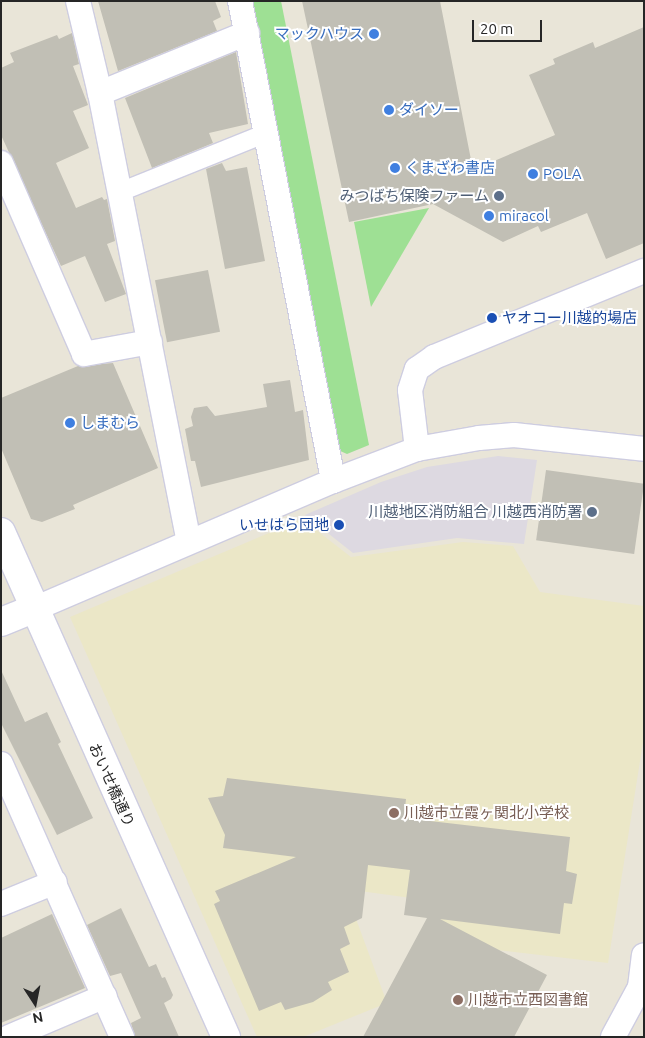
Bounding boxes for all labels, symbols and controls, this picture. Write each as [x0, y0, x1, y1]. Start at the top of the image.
scale bar [475, 10, 545, 42]
text: 20 m [480, 20, 513, 37]
place label: マックハウス [274, 25, 364, 43]
marker: マックハウス [368, 28, 380, 40]
place label: ダイソー [399, 101, 459, 119]
marker: ダイソー [383, 104, 395, 116]
place label: くまざわ書店 [405, 159, 495, 177]
marker: くまざわ書店 [389, 162, 401, 174]
place label: POLA [543, 165, 581, 183]
marker: POLA [527, 168, 539, 180]
place label: みつばち保険ファーム [339, 187, 489, 205]
marker: みつばち保険ファーム [493, 190, 505, 202]
place label: miracol [499, 207, 549, 225]
marker: miracol [483, 210, 495, 222]
place label: ヤオコー川越的場店 [502, 309, 637, 327]
marker: ヤオコー川越的場店 [486, 312, 498, 324]
place label: しまむら [80, 414, 140, 432]
marker: しまむら [64, 417, 76, 429]
place label: 川越地区消防組合 川越西消防署 [369, 503, 582, 521]
marker: 川越地区消防組合 川越西消防署 [586, 506, 598, 518]
place label: いせはら団地 [239, 516, 329, 534]
marker: いせはら団地 [333, 519, 345, 531]
street label: おいせ橋通り [85, 740, 139, 830]
place label: 川越市立霞ヶ関北小学校 [404, 804, 569, 822]
marker: 川越市立霞ヶ関北小学校 [388, 807, 400, 819]
north arrow [10, 978, 60, 1028]
place label: 川越市立西図書館 [468, 991, 588, 1009]
marker: 川越市立西図書館 [452, 994, 464, 1006]
text: N [31, 1009, 45, 1027]

